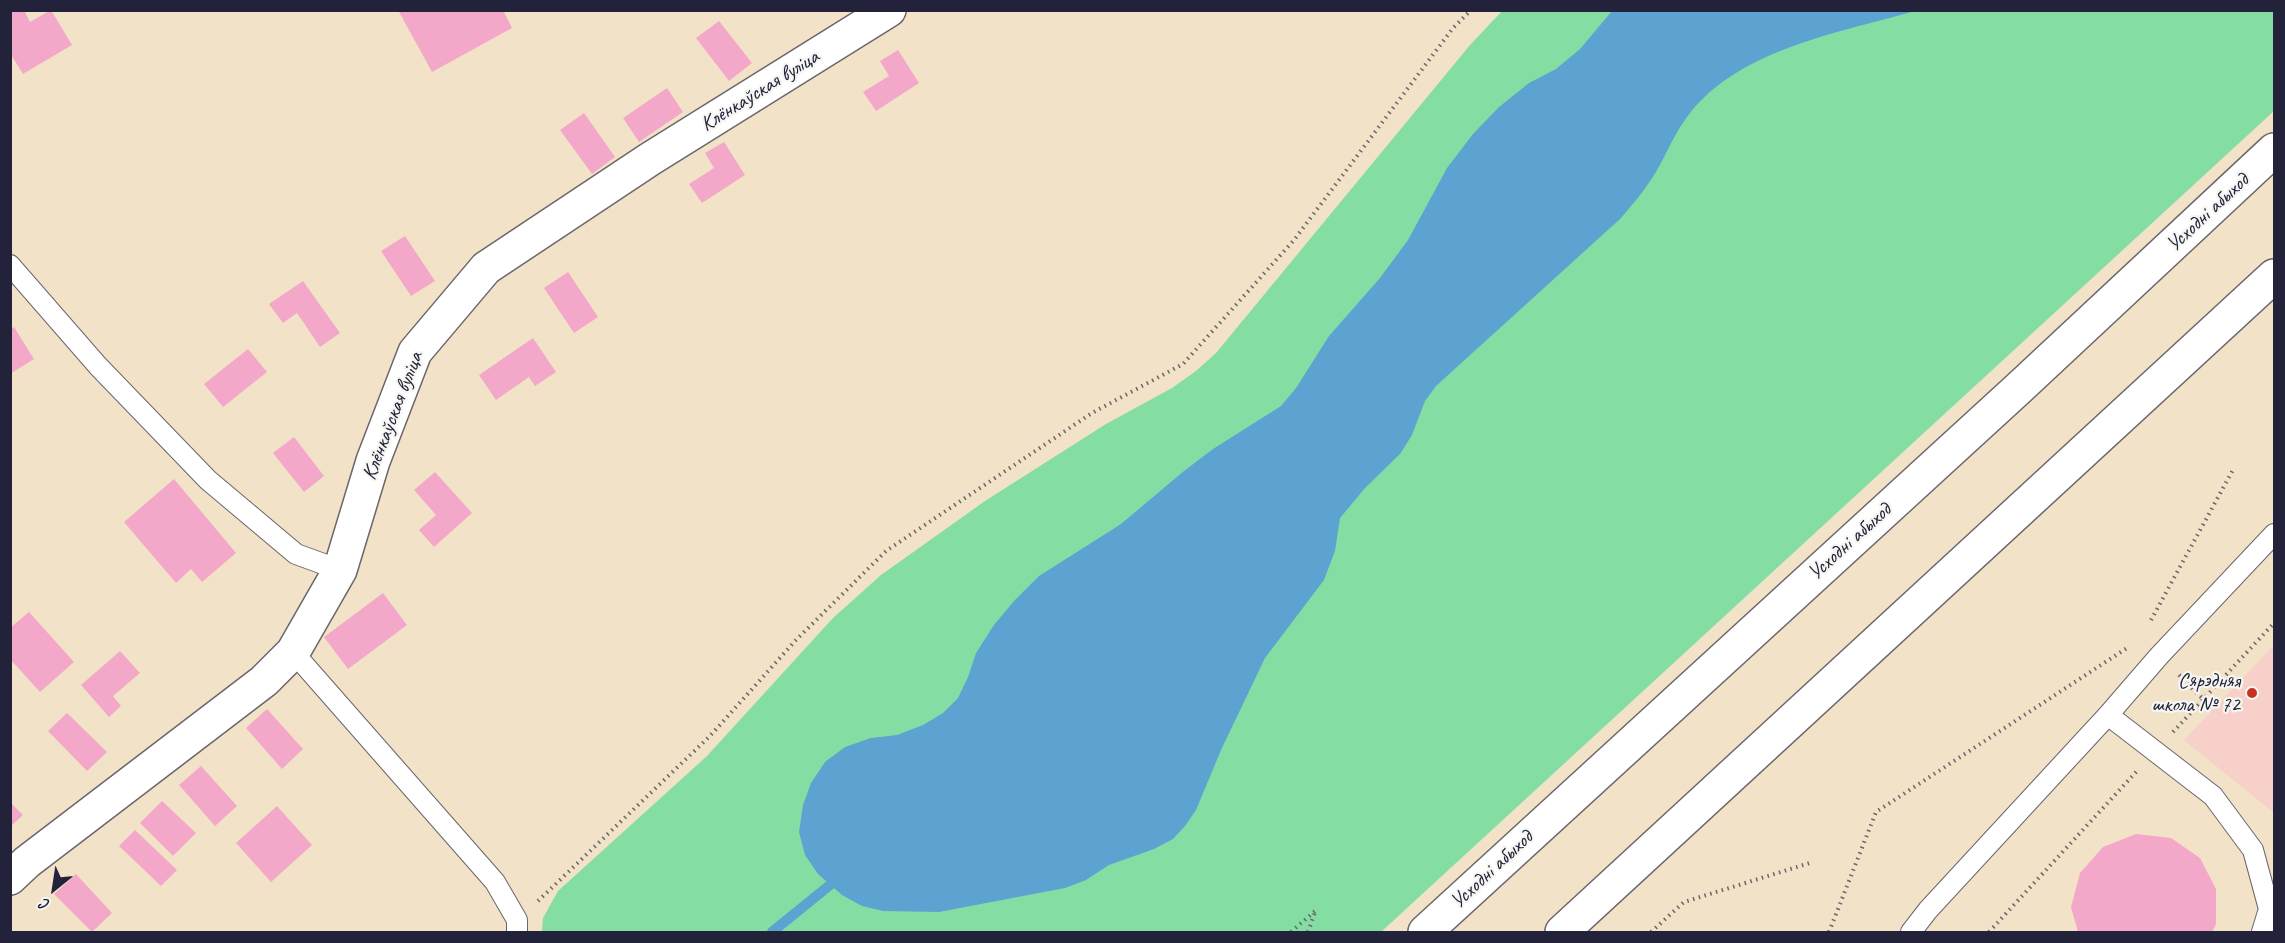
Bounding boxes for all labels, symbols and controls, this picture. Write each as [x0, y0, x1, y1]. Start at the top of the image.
street label: Клёнкаўская вуліца [696, 45, 824, 137]
street label: Усходні абыход [2162, 169, 2254, 257]
street label: Клёнкаўская вуліца [357, 348, 429, 484]
street label: Усходні абыход [1803, 498, 1897, 586]
place label: Сярэдняя школа № 72 [2151, 668, 2240, 718]
marker: Сярэдняя школа № 72 [2245, 686, 2259, 700]
street label: Усходні абыход [1446, 826, 1538, 914]
north arrow [24, 859, 84, 919]
text: С [37, 894, 53, 915]

